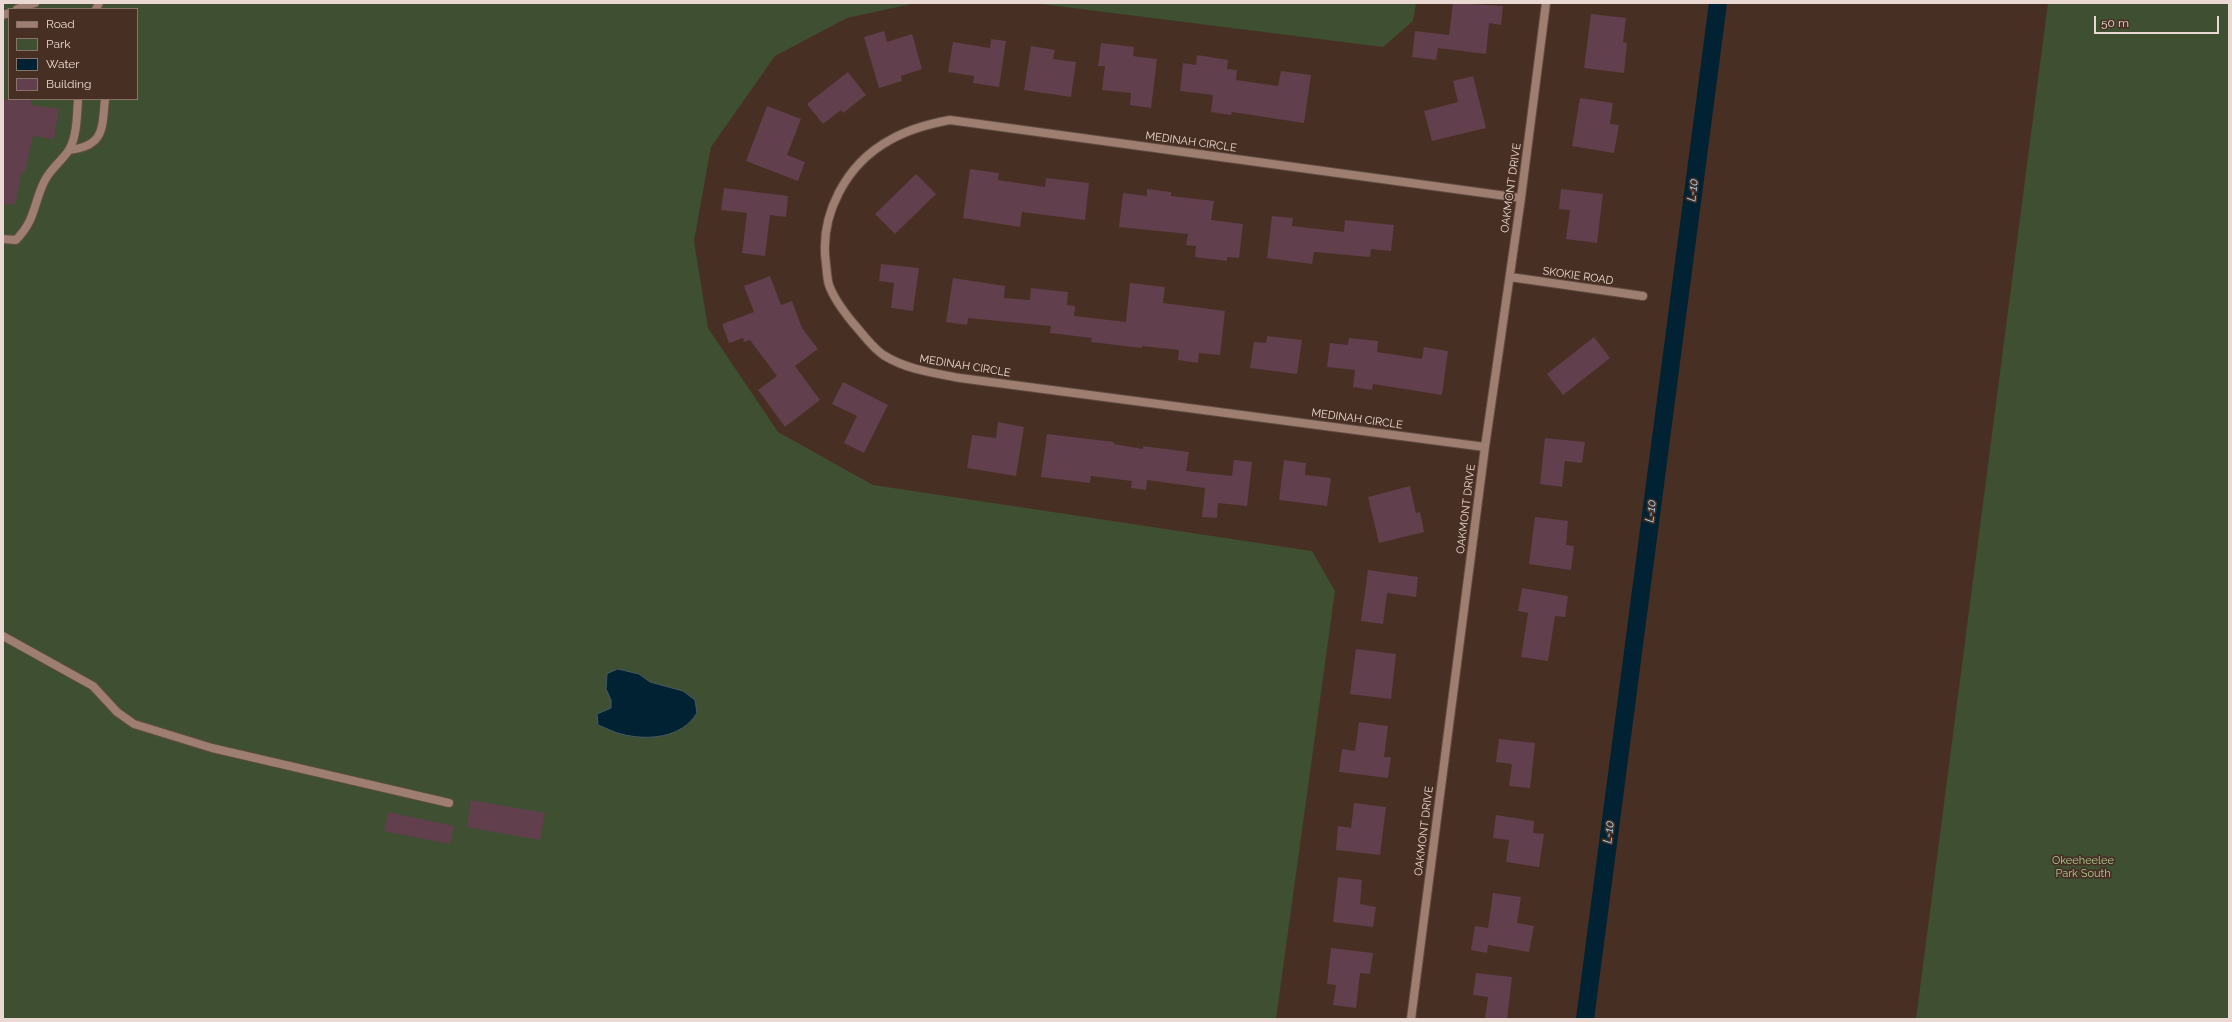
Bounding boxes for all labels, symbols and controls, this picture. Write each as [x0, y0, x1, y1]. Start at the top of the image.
legend [8, 8, 138, 100]
scale bar [2096, 8, 2221, 34]
text: 50 m [2101, 16, 2129, 30]
text: Road [46, 17, 75, 31]
text: Park [46, 37, 71, 51]
text: Water [46, 57, 80, 71]
text: Building [46, 77, 92, 91]
street label: MEDINAH CIRCLE [1145, 129, 1237, 155]
street label: OAKMONT DRIVE [1498, 142, 1524, 234]
water label: L-10 [1684, 178, 1702, 202]
street label: SKOKIE ROAD [1542, 264, 1614, 288]
street label: MEDINAH CIRCLE [919, 352, 1011, 380]
street label: MEDINAH CIRCLE [1311, 406, 1403, 432]
street label: OAKMONT DRIVE [1454, 463, 1478, 555]
water label: L-10 [1642, 499, 1660, 523]
street label: OAKMONT DRIVE [1412, 785, 1436, 877]
water label: L-10 [1600, 820, 1618, 844]
park label: Okeeheelee Park South [2052, 854, 2114, 880]

